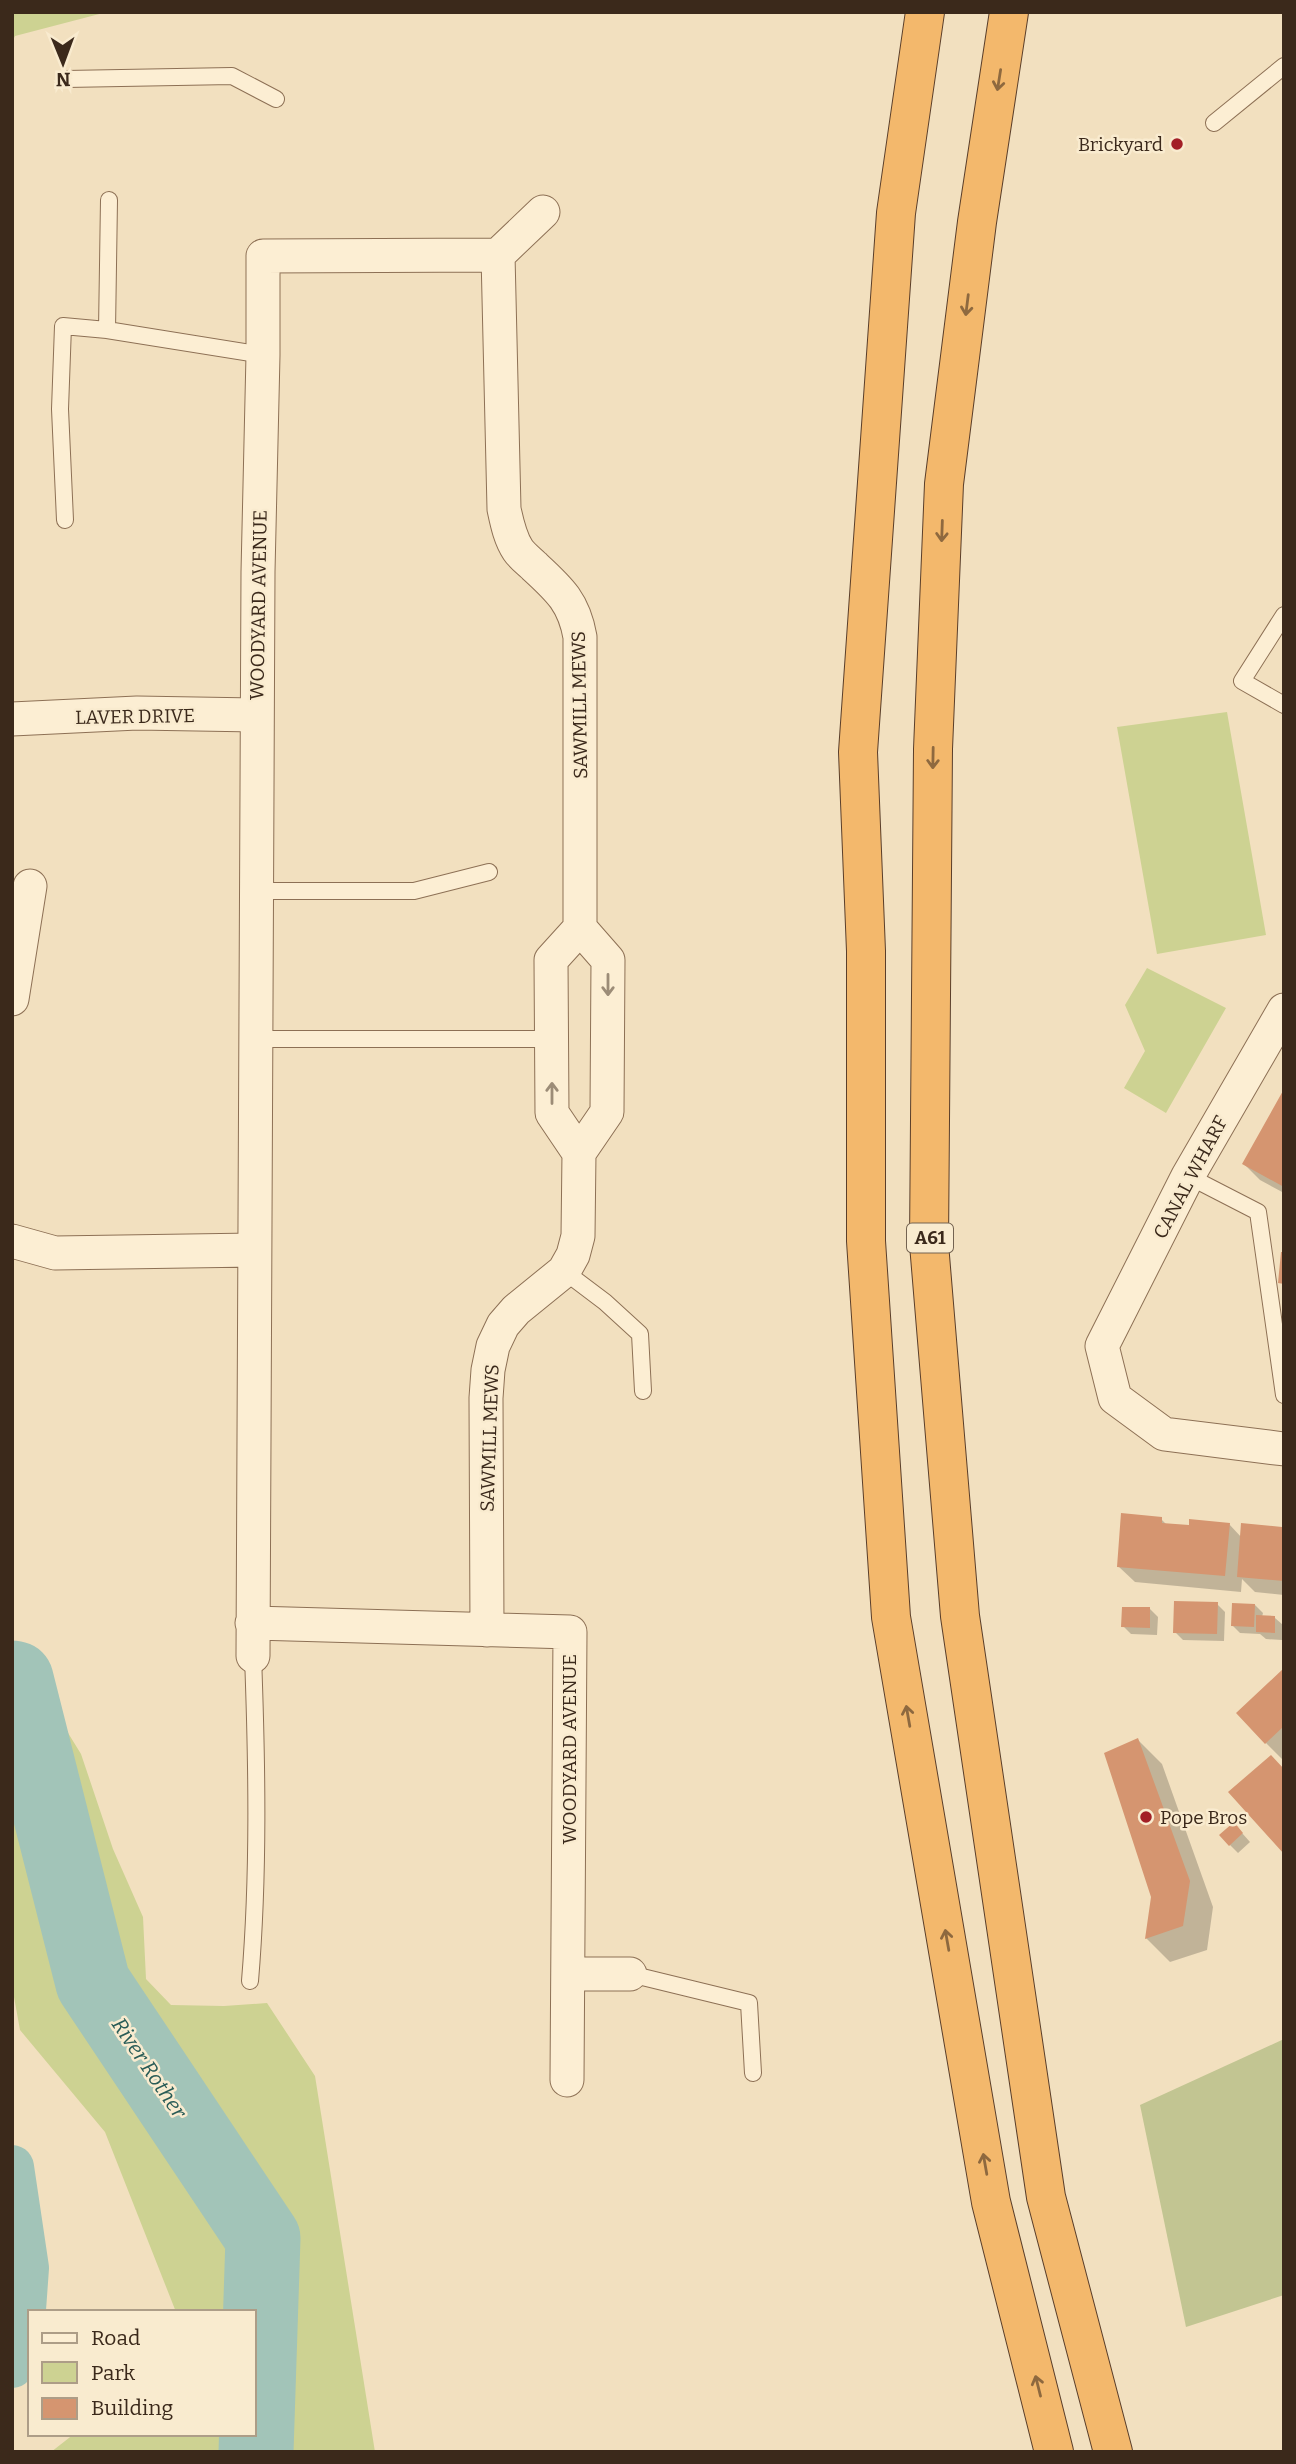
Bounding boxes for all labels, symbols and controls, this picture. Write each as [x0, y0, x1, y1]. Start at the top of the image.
north arrow [28, 28, 98, 98]
text: N [55, 68, 71, 91]
one-way arrow [992, 68, 1005, 91]
place label: Brickyard [1078, 133, 1163, 156]
marker: Brickyard [1169, 136, 1185, 152]
one-way arrow [960, 293, 973, 316]
street label: WOODYARD AVENUE [245, 510, 272, 700]
one-way arrow [935, 519, 948, 542]
street label: SAWMILL MEWS [567, 631, 592, 779]
street label: LAVER DRIVE [75, 704, 195, 729]
one-way arrow [926, 747, 940, 770]
one-way arrow [601, 974, 615, 997]
one-way arrow [545, 1082, 559, 1105]
street label: CANAL WHARF [1148, 1112, 1233, 1243]
road number: A61 [907, 1224, 953, 1252]
street label: SAWMILL MEWS [475, 1364, 504, 1512]
street label: WOODYARD AVENUE [558, 1654, 581, 1844]
one-way arrow [901, 1705, 914, 1728]
place label: Pope Bros [1160, 1806, 1247, 1829]
marker: Pope Bros [1138, 1809, 1154, 1825]
one-way arrow [939, 1929, 953, 1952]
water label: River Rother [106, 2013, 193, 2124]
one-way arrow [978, 2153, 991, 2176]
legend [28, 2310, 256, 2436]
text: Road [91, 2325, 140, 2351]
text: Park [91, 2360, 135, 2386]
one-way arrow [1031, 2375, 1044, 2397]
text: Building [91, 2395, 174, 2421]

